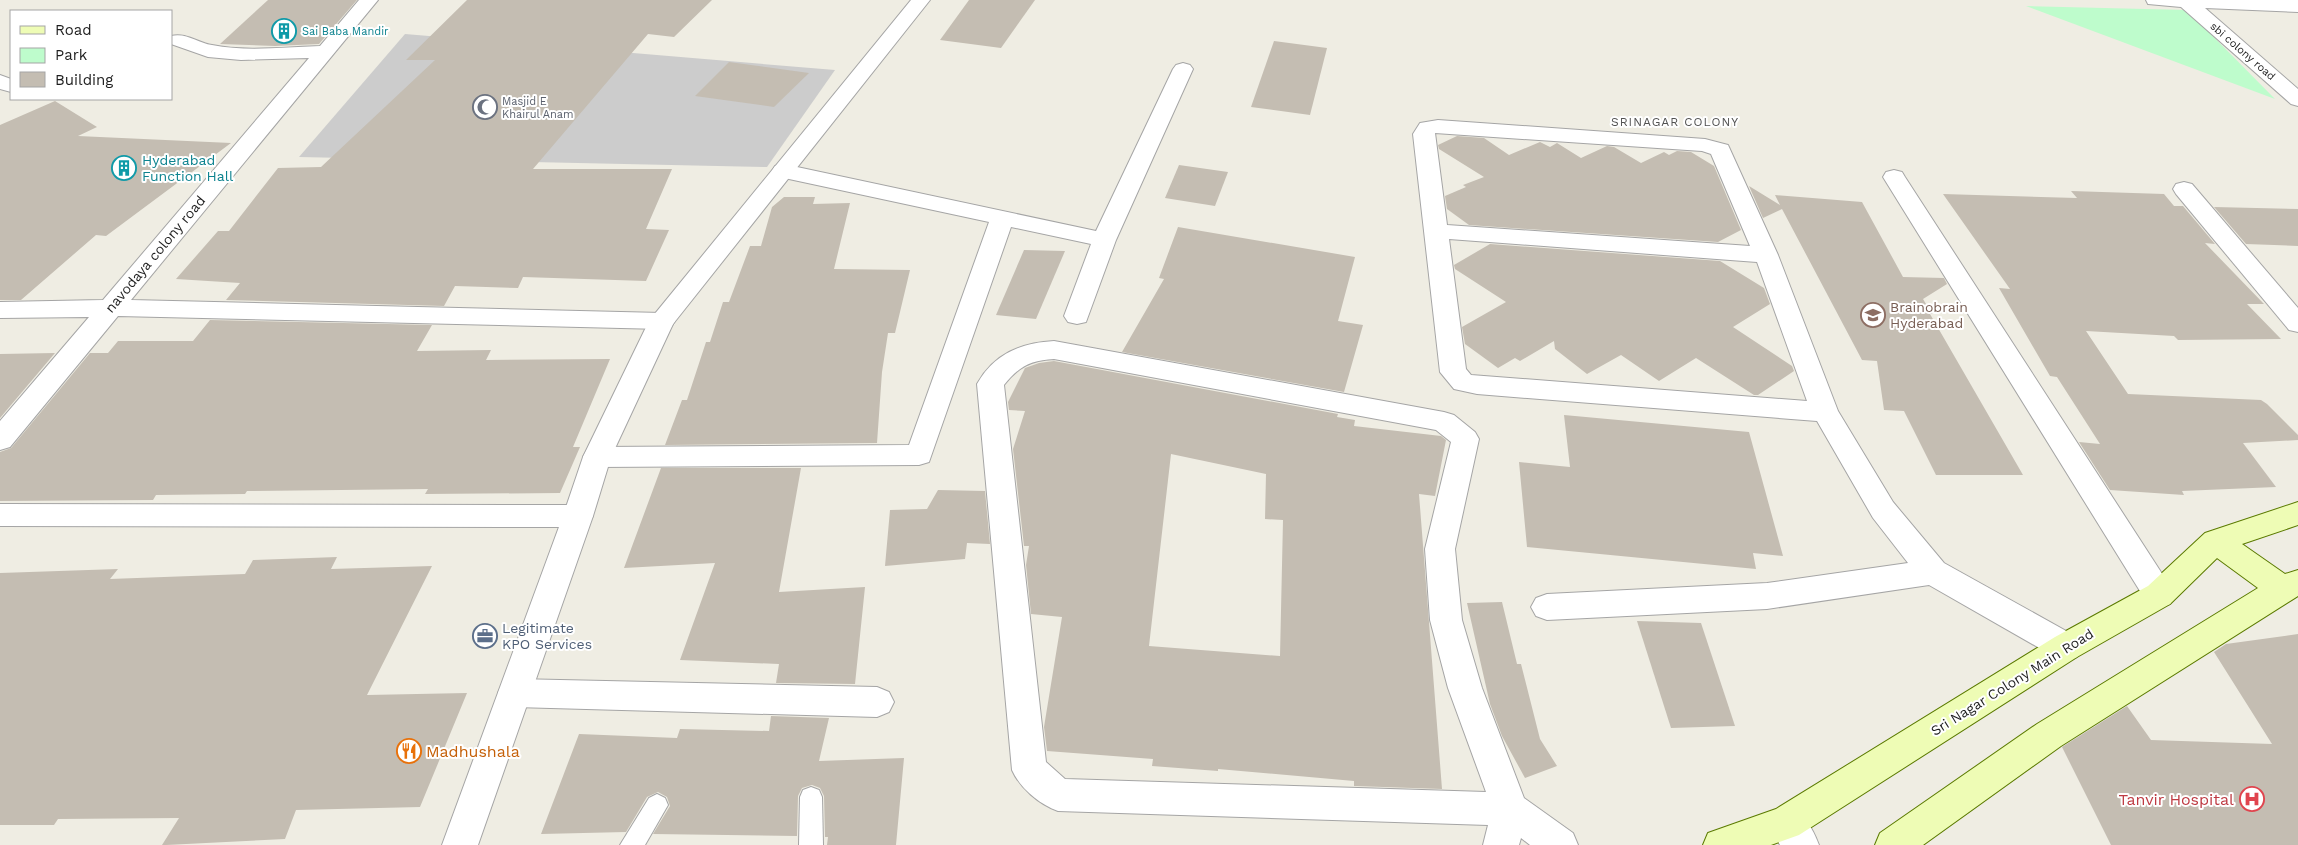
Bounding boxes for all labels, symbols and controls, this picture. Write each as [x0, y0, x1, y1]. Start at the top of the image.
legend [10, 10, 172, 100]
building icon: Sai Baba Mandir [271, 18, 297, 44]
street label: sbi colony road [2207, 20, 2278, 83]
text: Road [55, 21, 92, 39]
place label: Sai Baba Mandir [302, 25, 389, 38]
text: Park [55, 46, 88, 64]
text: Building [55, 71, 113, 89]
mosque icon: Masjid E Khairul Anam [472, 94, 498, 120]
place label: Masjid E Khairul Anam [502, 95, 574, 121]
district label: SRINAGAR COLONY [1611, 115, 1739, 129]
place label: Hyderabad Function Hall [142, 152, 234, 184]
building icon: Hyderabad Function Hall [111, 155, 137, 181]
street label: navodaya colony road [102, 192, 208, 316]
place label: Brainobrain Hyderabad [1890, 299, 1968, 331]
school or university icon: Brainobrain Hyderabad [1860, 302, 1886, 328]
place label: Legitimate KPO Services [502, 620, 592, 652]
office icon: Legitimate KPO Services [472, 623, 498, 649]
street label: Sri Nagar Colony Main Road [1928, 625, 2096, 739]
restaurant icon: Madhushala [396, 738, 422, 764]
place label: Madhushala [426, 742, 520, 761]
hospital icon: Tanvir Hospital [2239, 786, 2265, 812]
place label: Tanvir Hospital [2118, 790, 2234, 809]

